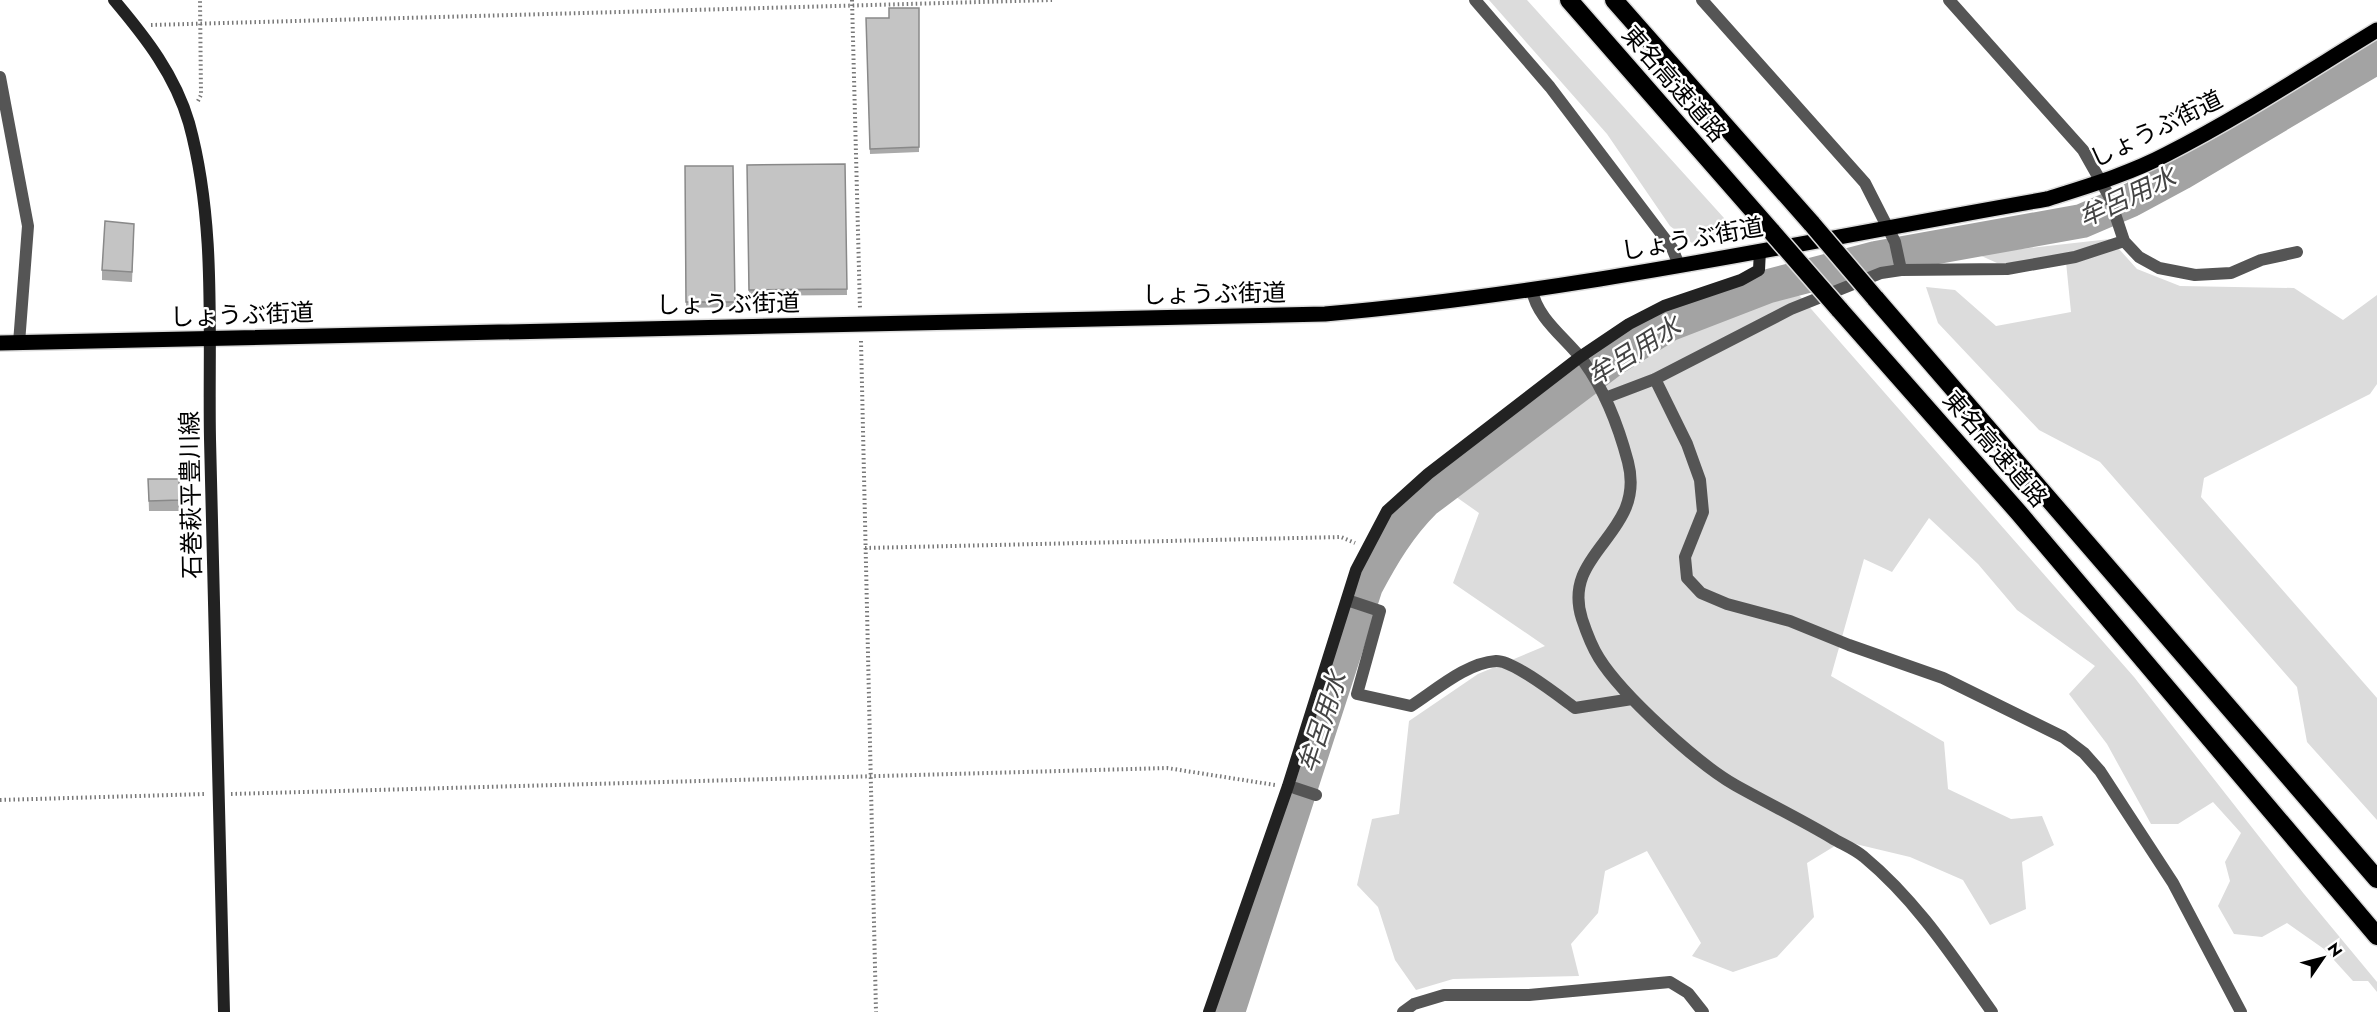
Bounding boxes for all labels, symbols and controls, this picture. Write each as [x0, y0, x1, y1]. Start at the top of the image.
street label: 東名高速道路 [1614, 18, 1735, 149]
street label: しょうぶ街道 [2083, 81, 2228, 176]
water label: 牟呂用水 [2072, 157, 2185, 236]
street label: しょうぶ街道 [1618, 209, 1766, 268]
street label: しょうぶ街道 [1142, 275, 1286, 312]
street label: しょうぶ街道 [656, 285, 800, 322]
street label: しょうぶ街道 [169, 294, 315, 335]
water label: 牟呂用水 [1580, 306, 1691, 395]
street label: 東名高速道路 [1935, 383, 2056, 514]
street label: 石巻萩平豊川線 [172, 411, 209, 579]
water label: 牟呂用水 [1288, 664, 1357, 777]
north arrow [2293, 928, 2353, 988]
text: N [2322, 938, 2348, 961]

